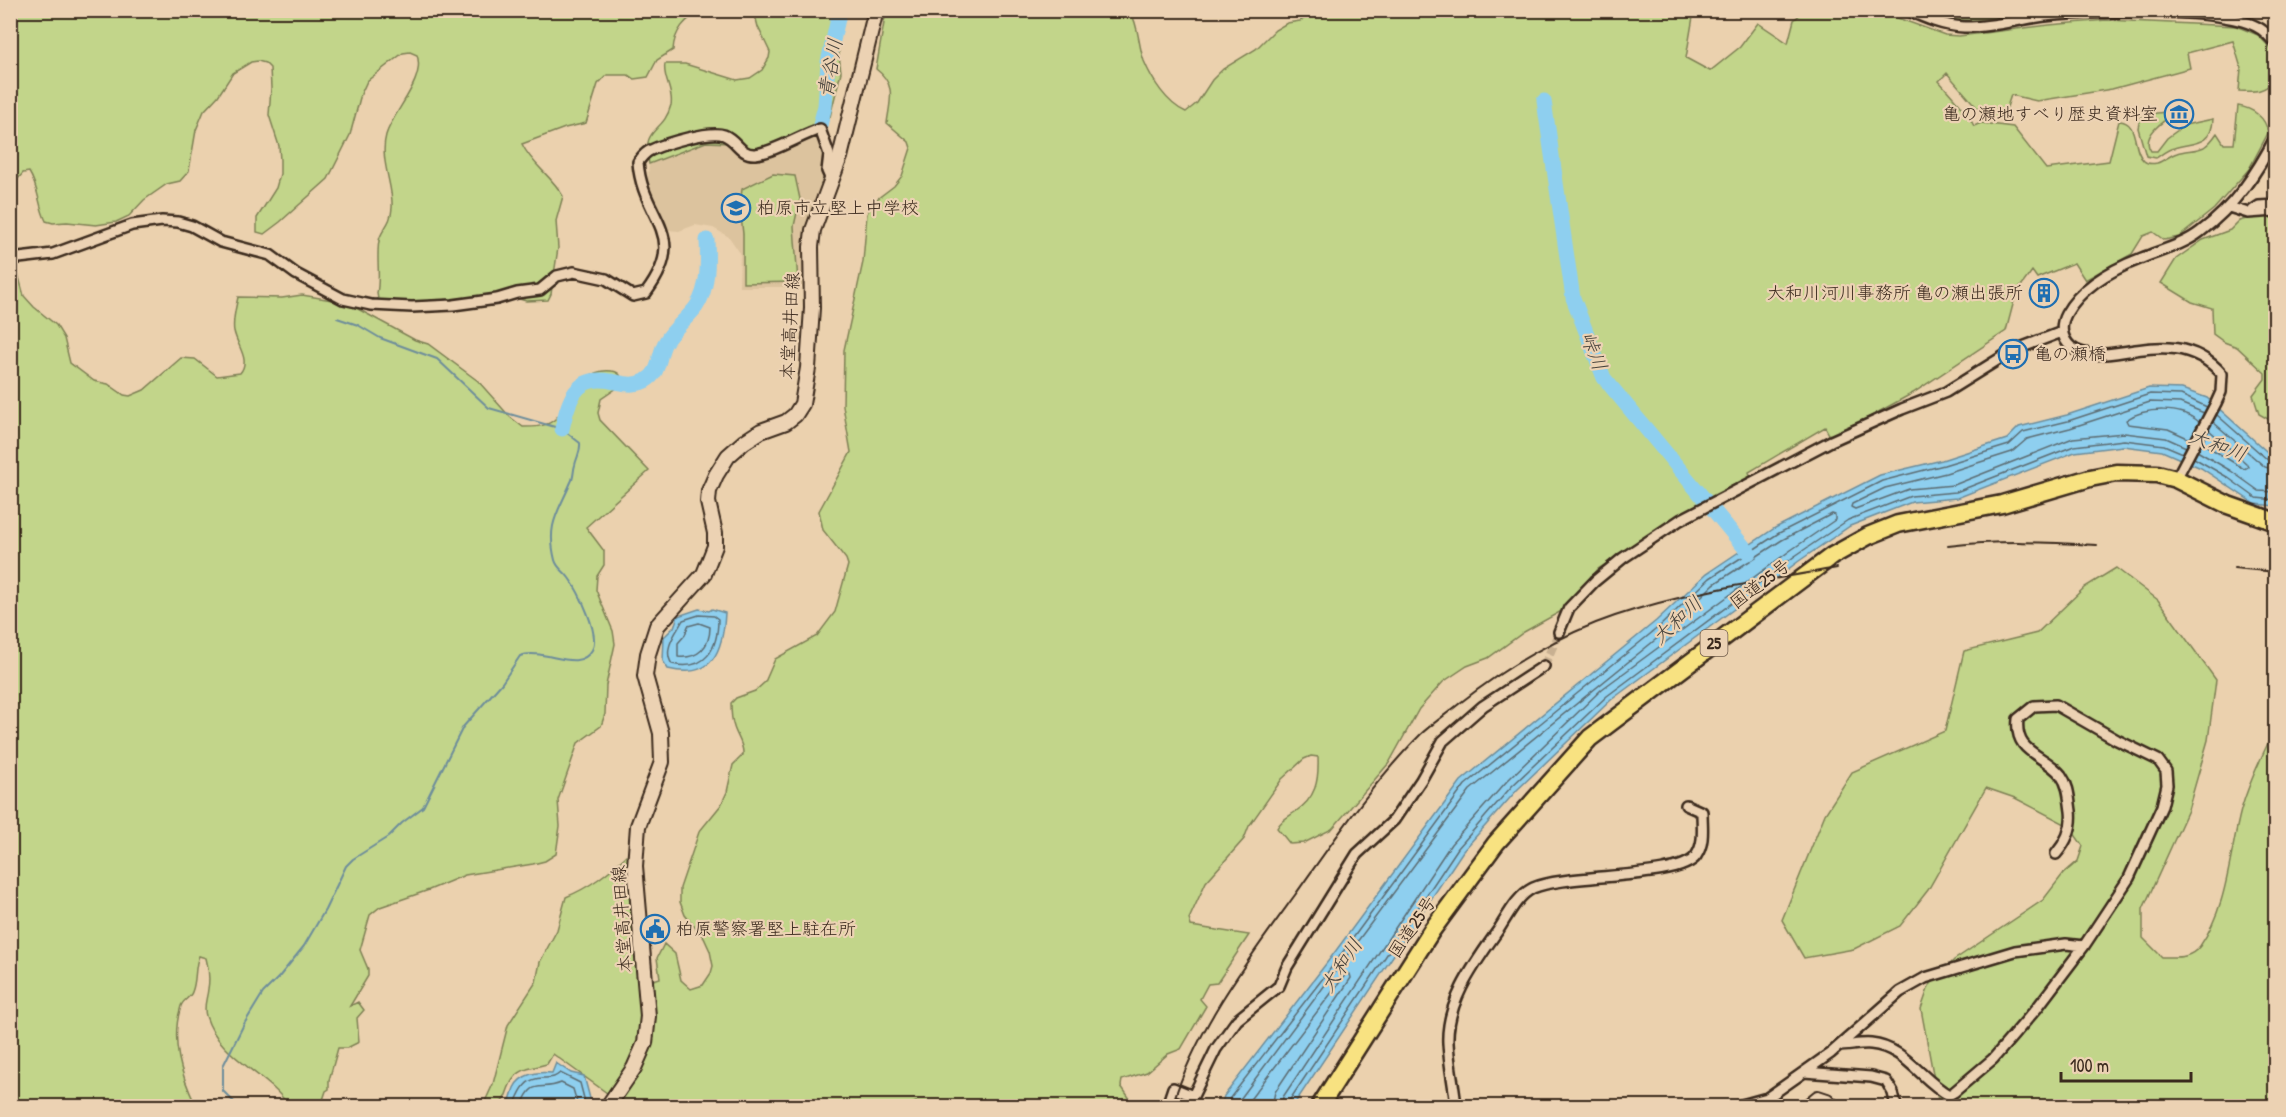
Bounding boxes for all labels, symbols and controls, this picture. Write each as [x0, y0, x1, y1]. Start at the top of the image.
water label: 青谷川 [811, 36, 848, 100]
museum icon: 亀の瀬地すべり歴史資料室 [2163, 98, 2195, 130]
place label: 亀の瀬地すべり歴史資料室 [1942, 101, 2158, 126]
school or university icon: 柏原市立堅上中学校 [720, 192, 752, 224]
place label: 柏原市立堅上中学校 [757, 195, 919, 220]
street label: 本堂高井田線 [774, 271, 805, 381]
building icon: 大和川河川事務所 亀の瀬出張所 [2028, 277, 2060, 309]
place label: 大和川河川事務所 亀の瀬出張所 [1767, 280, 2023, 305]
water label: 峠川 [1575, 327, 1614, 374]
bus stop icon: 亀の瀬橋 [1997, 338, 2029, 370]
place label: 亀の瀬橋 [2034, 341, 2106, 366]
water label: 大和川 [2185, 422, 2251, 467]
street label: 国道25号 [1724, 553, 1795, 615]
water label: 大和川 [1646, 589, 1708, 650]
road number: 25 [1700, 630, 1728, 656]
street label: 本堂高井田線 [605, 864, 638, 974]
street label: 国道25号 [1382, 891, 1442, 963]
public building icon: 柏原警察署堅上駐在所 [639, 913, 671, 945]
place label: 柏原警察署堅上駐在所 [676, 916, 856, 941]
water label: 大和川 [1313, 932, 1368, 997]
scale bar [2061, 1045, 2192, 1083]
text: 100 m [2070, 1053, 2109, 1078]

